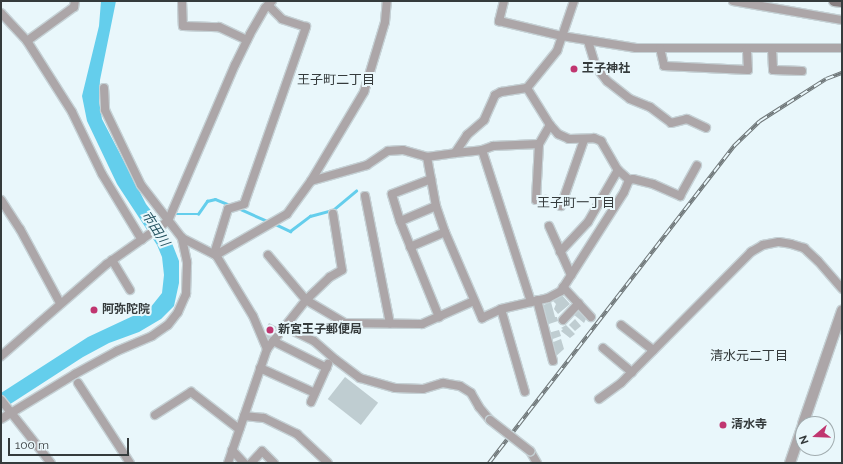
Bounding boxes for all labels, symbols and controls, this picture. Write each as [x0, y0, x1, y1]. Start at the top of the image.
place label: 王子神社 [582, 62, 630, 76]
marker: 王子神社 [569, 64, 579, 74]
district label: 王子町二丁目 [297, 72, 375, 88]
district label: 王子町一丁目 [537, 195, 615, 211]
water label: 市田川 [138, 208, 172, 250]
place label: 阿弥陀院 [102, 303, 150, 317]
marker: 阿弥陀院 [89, 305, 99, 315]
place label: 新宮王子郵便局 [278, 323, 362, 337]
marker: 新宮王子郵便局 [265, 325, 275, 335]
district label: 清水元二丁目 [710, 348, 788, 364]
north arrow [795, 416, 835, 456]
place label: 清水寺 [731, 418, 767, 432]
marker: 清水寺 [718, 420, 728, 430]
scale bar [10, 430, 131, 456]
text: N [797, 434, 812, 446]
text: 100 m [15, 438, 49, 452]

